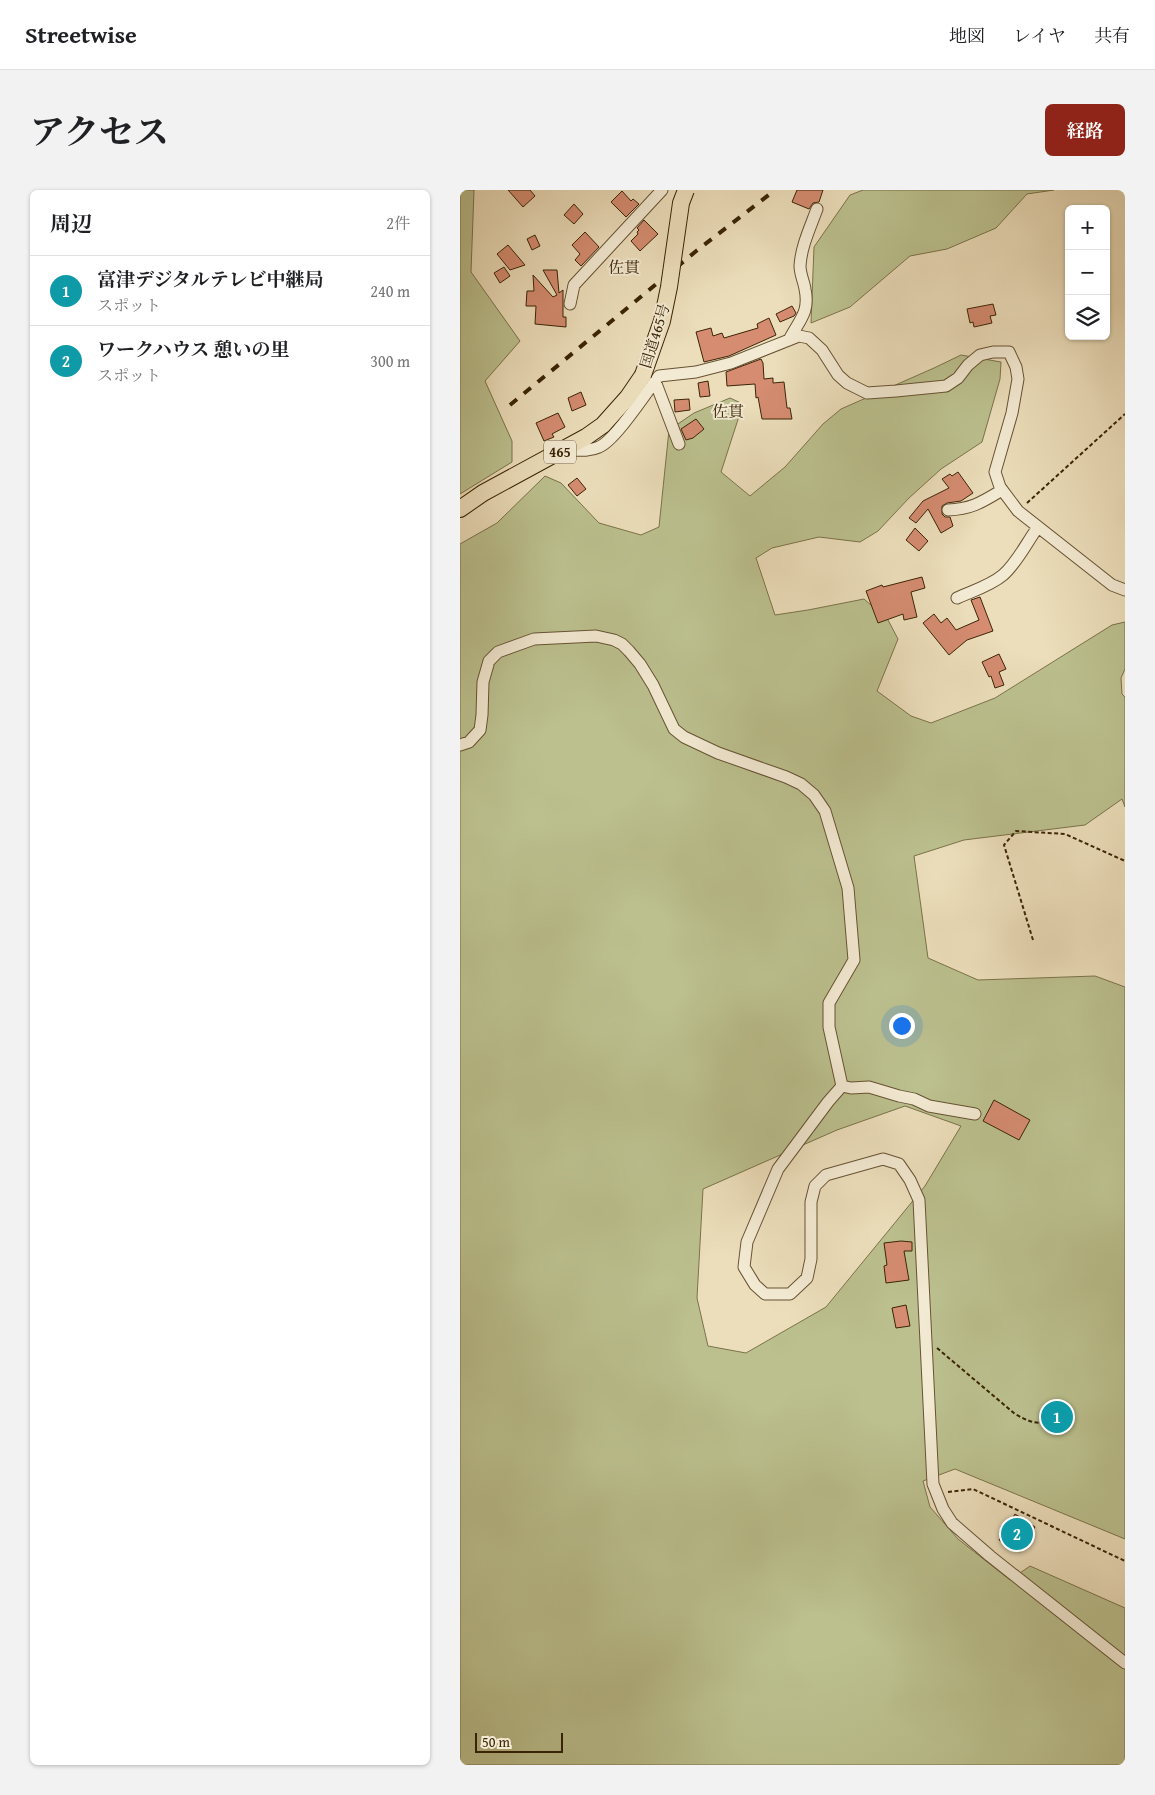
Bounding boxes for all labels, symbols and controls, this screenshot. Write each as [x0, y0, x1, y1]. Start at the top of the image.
text: Streetwise [25, 17, 137, 52]
text: 地図 [949, 22, 985, 49]
text: レイヤ [1013, 22, 1066, 49]
text: 共有 [1094, 22, 1130, 49]
button: 経路 [1045, 104, 1125, 156]
text: アクセス [30, 106, 169, 157]
map controls [1065, 205, 1110, 340]
button: + [1065, 205, 1110, 250]
text: 周辺 [50, 208, 92, 239]
text: 2件 [386, 211, 410, 235]
button: − [1065, 250, 1110, 295]
district label: 佐貫 [608, 255, 640, 279]
text: 富津デジタルテレビ中継局 [97, 265, 323, 293]
text: 1 [62, 279, 70, 303]
text: 240 m [370, 279, 410, 303]
text: スポット [97, 293, 161, 317]
button: layers [1065, 295, 1110, 340]
street label: 国道465号 [635, 301, 674, 371]
text: ワークハウス 憩いの里 [97, 335, 289, 363]
text: 2 [62, 349, 70, 373]
text: 300 m [370, 349, 410, 373]
text: スポット [97, 363, 161, 387]
district label: 佐貫 [712, 399, 744, 423]
road number: 465 [544, 440, 576, 464]
your location [889, 1013, 915, 1039]
pin: 1 [1041, 1398, 1073, 1436]
pin: 2 [1001, 1515, 1033, 1553]
scale bar [475, 1730, 562, 1753]
text: 50 m [482, 1732, 510, 1752]

